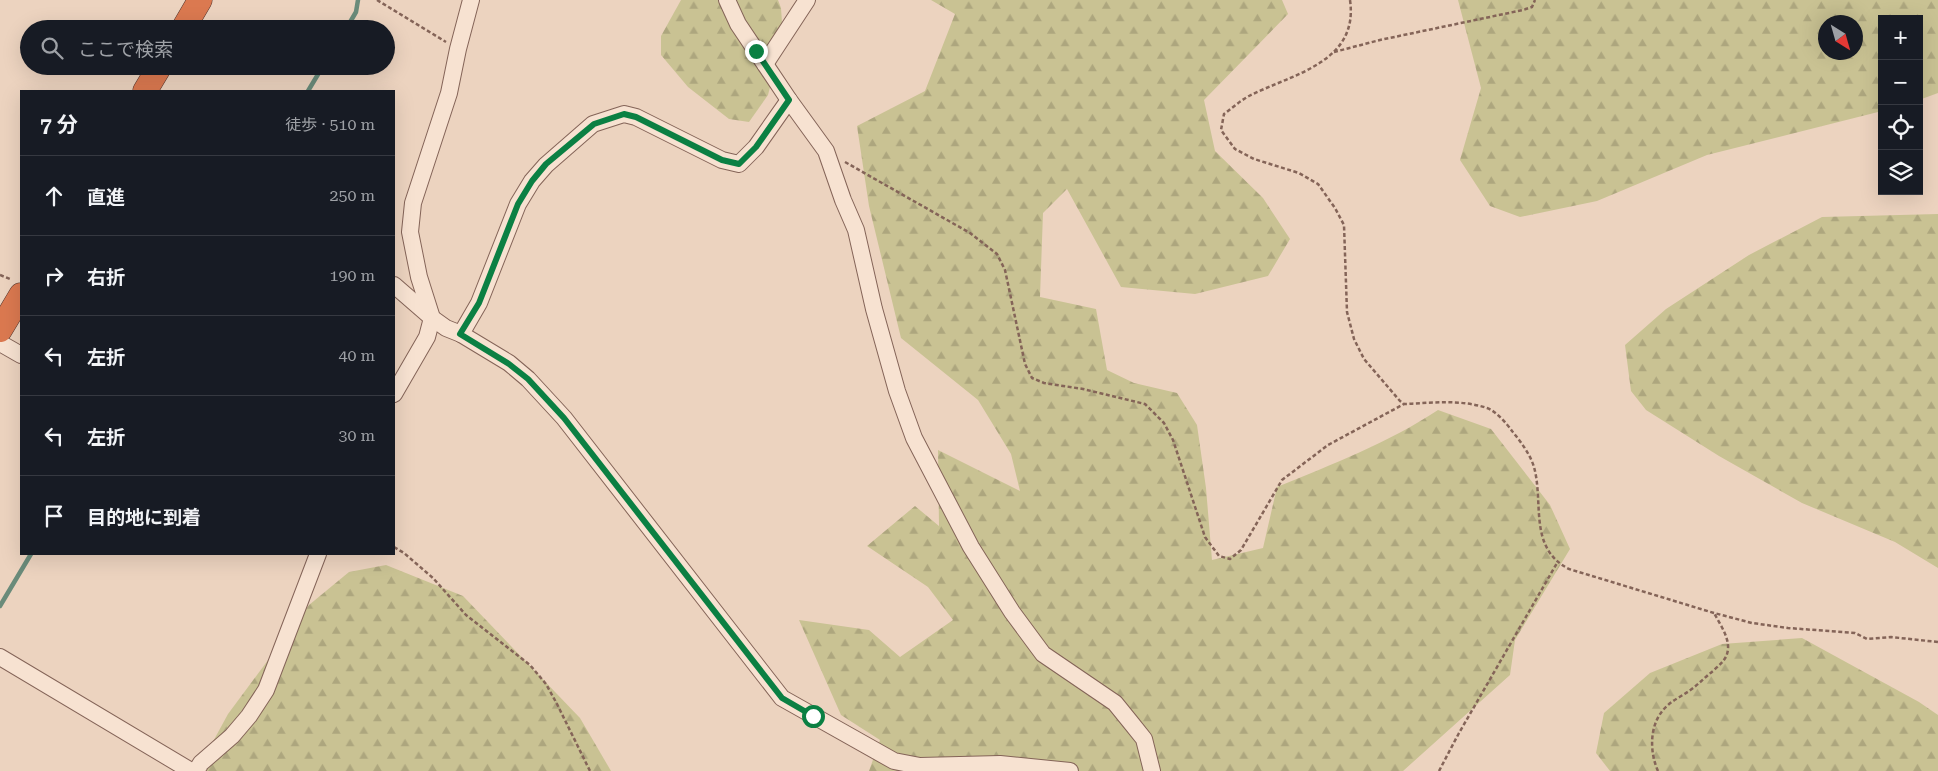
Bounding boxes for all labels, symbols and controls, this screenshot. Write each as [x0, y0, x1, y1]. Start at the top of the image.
north arrow [1818, 15, 1863, 60]
map controls [1878, 15, 1923, 195]
button: + [1878, 15, 1923, 60]
search box [20, 20, 395, 75]
icon: search [38, 34, 66, 62]
text: ここで検索 [78, 38, 173, 61]
route end [745, 40, 768, 63]
button: − [1878, 60, 1923, 105]
button: locate [1878, 105, 1923, 150]
text: 7 分 [40, 113, 78, 137]
text: 徒歩 · 510 m [285, 115, 375, 134]
button: layers [1878, 150, 1923, 195]
icon: ahead [40, 182, 68, 210]
text: 直進 [87, 186, 125, 209]
text: 250 m [329, 186, 375, 205]
icon: right [40, 262, 68, 290]
text: 右折 [87, 266, 125, 289]
text: 190 m [329, 266, 375, 285]
icon: left [40, 342, 68, 370]
text: 左折 [87, 346, 125, 369]
text: 40 m [338, 346, 375, 365]
icon: left [40, 422, 68, 450]
text: 左折 [87, 426, 125, 449]
text: 30 m [338, 426, 375, 445]
icon: arrive [40, 502, 68, 530]
text: 目的地に到着 [87, 506, 201, 529]
route start [802, 705, 825, 728]

